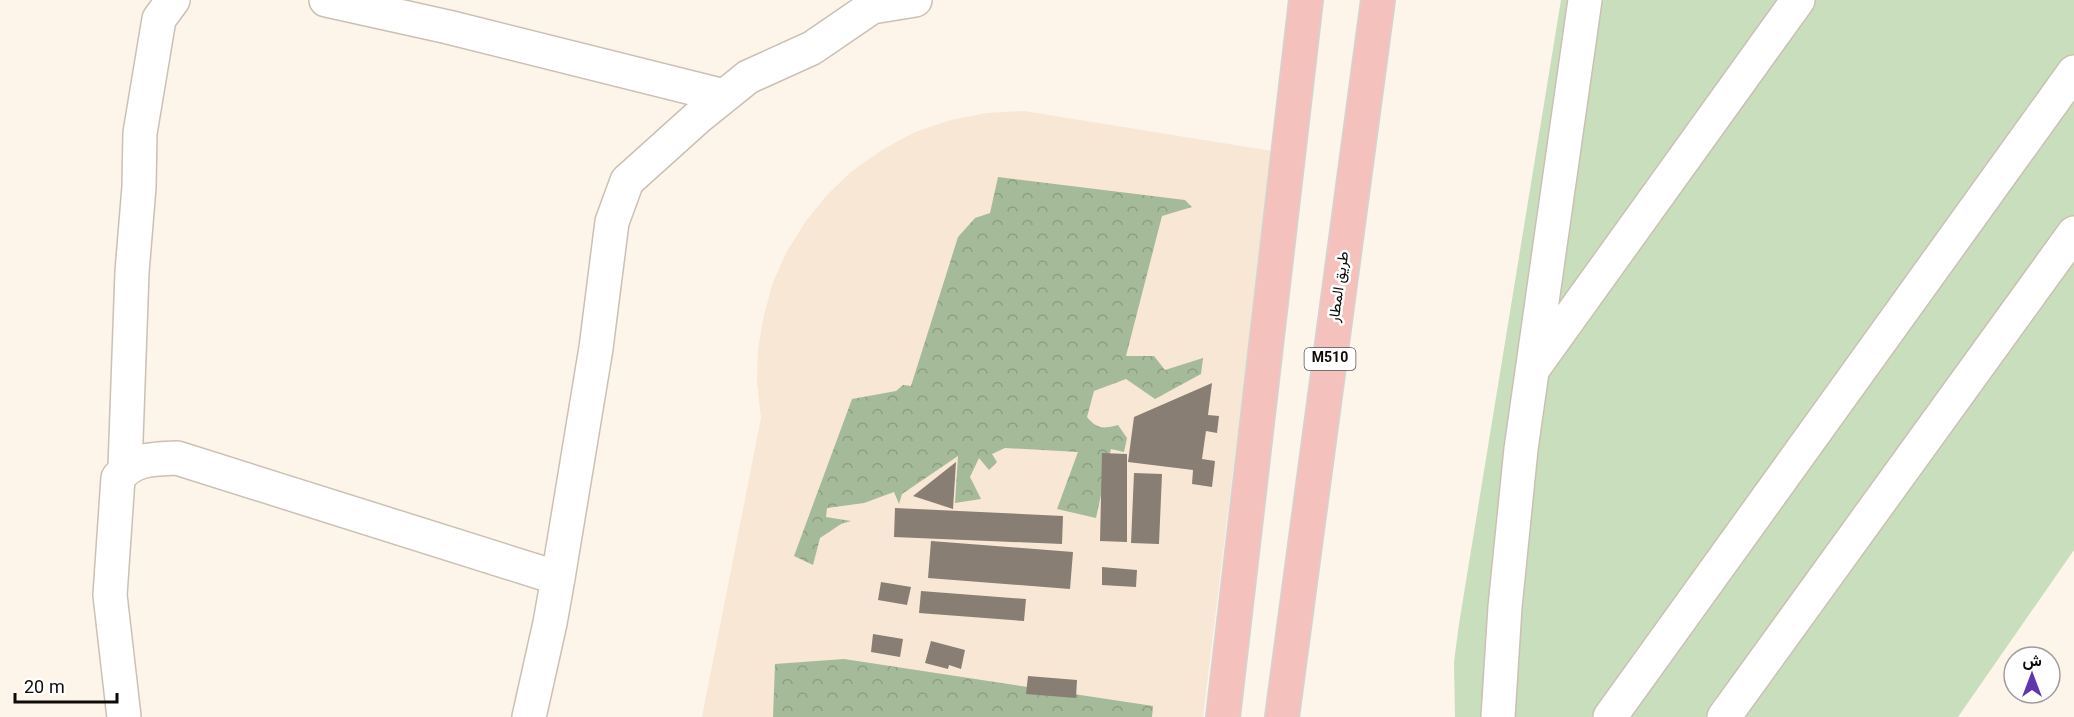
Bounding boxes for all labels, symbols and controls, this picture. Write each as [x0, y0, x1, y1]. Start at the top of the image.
street label: طريق المطار [1324, 250, 1356, 325]
road number: M510 [1304, 348, 1356, 370]
north arrow [2002, 645, 2062, 705]
text: ش [2022, 650, 2042, 675]
scale bar [15, 666, 117, 704]
text: 20 m [24, 675, 65, 703]

